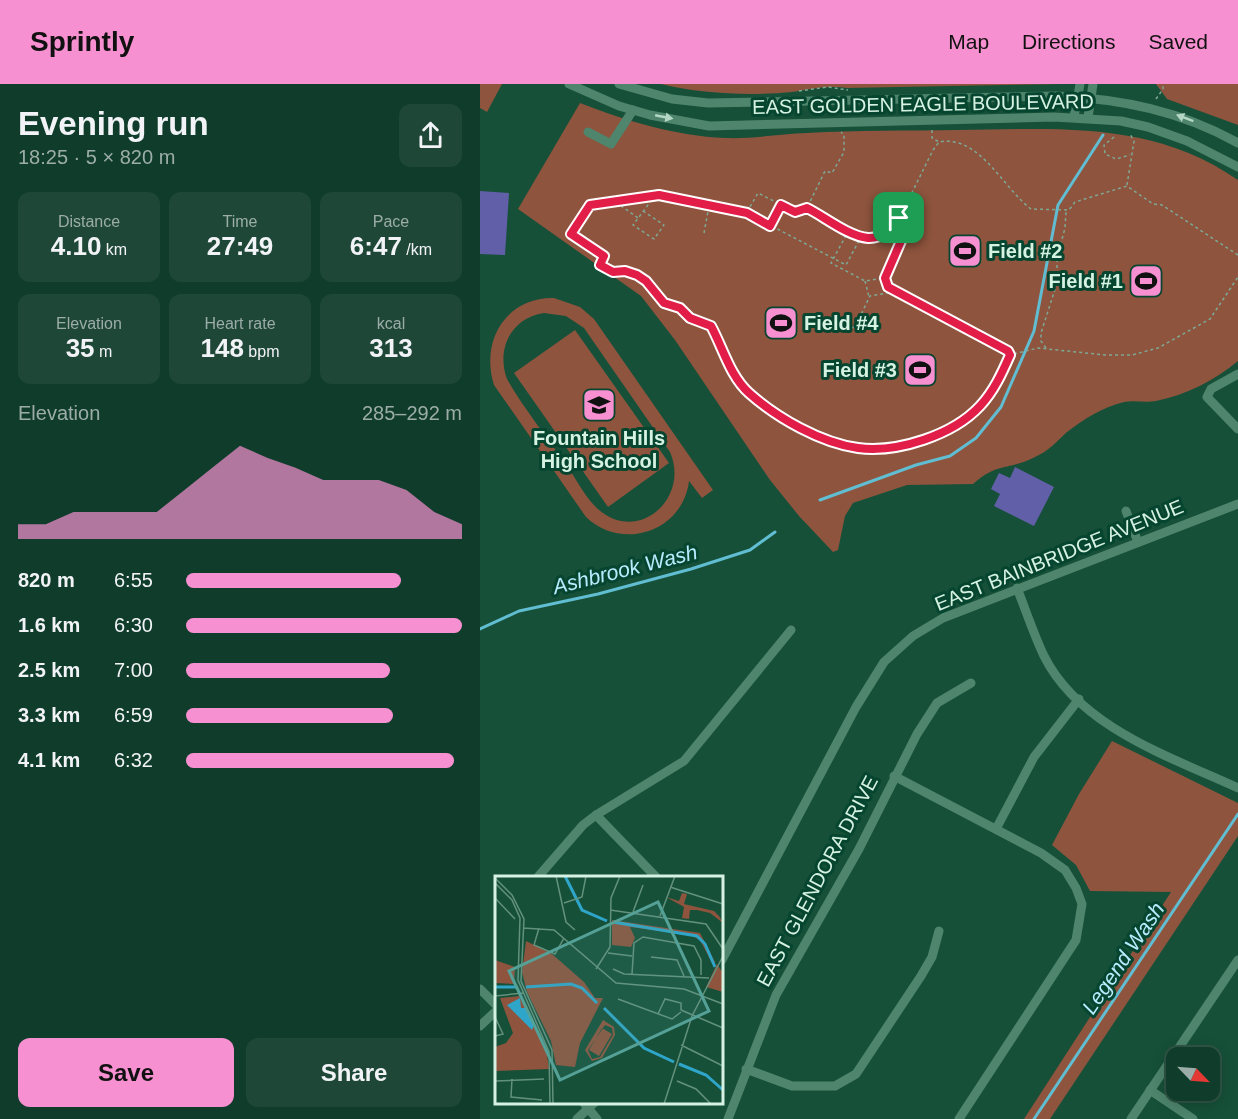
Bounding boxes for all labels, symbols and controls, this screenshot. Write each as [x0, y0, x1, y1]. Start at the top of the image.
text: Sprintly [30, 26, 134, 57]
text: Map [948, 30, 989, 53]
text: Directions [1022, 30, 1115, 53]
text: Saved [1148, 30, 1208, 53]
street label: EAST GOLDEN EAGLE BOULEVARD [752, 90, 1094, 118]
button: share [399, 104, 462, 167]
text: Evening run [18, 105, 209, 142]
one-way arrow [654, 113, 673, 122]
one-way arrow [1176, 113, 1194, 123]
text: 18:25 · 5 × 820 m [18, 146, 175, 168]
pin [873, 192, 924, 243]
icon: arrive [882, 201, 915, 234]
text: Distance [58, 213, 120, 230]
text: Time [223, 213, 257, 230]
text: Pace [373, 213, 409, 230]
text: 4.10 [51, 231, 101, 261]
text: 27:49 [207, 231, 273, 261]
text: 6:47 [350, 231, 402, 261]
sports icon: Field #2 [947, 233, 983, 269]
place label: Field #2 [988, 240, 1062, 262]
text: km [101, 241, 127, 258]
text: /km [402, 241, 432, 258]
sports icon: Field #1 [1128, 263, 1164, 299]
place label: Field #1 [1049, 270, 1123, 292]
sports icon: Field #4 [763, 305, 799, 341]
place label: Field #4 [804, 312, 879, 334]
text: Elevation [56, 315, 122, 332]
text: Heart rate [204, 315, 276, 332]
text: kcal [377, 315, 405, 332]
text: 35 [66, 333, 95, 363]
text: 148 [201, 333, 244, 363]
text: 313 [369, 333, 413, 363]
text: m [95, 343, 112, 360]
text: bpm [244, 343, 279, 360]
sports icon: Field #3 [902, 352, 938, 388]
place label: Field #3 [823, 359, 897, 381]
school or university icon: Fountain Hills High School [581, 387, 617, 423]
text: Elevation [18, 402, 100, 424]
text: 285–292 m [362, 402, 462, 424]
place label: Fountain Hills High School [533, 427, 665, 472]
street label: EAST BAINBRIDGE AVENUE [932, 495, 1186, 615]
water label: Ashbrook Wash [549, 540, 700, 599]
text: 820 m [18, 569, 75, 591]
text: 6:55 [114, 569, 153, 591]
text: 1.6 km [18, 614, 80, 636]
text: 6:30 [114, 614, 153, 636]
text: 2.5 km [18, 659, 80, 681]
text: 7:00 [114, 659, 153, 681]
text: 3.3 km [18, 704, 80, 726]
text: 6:59 [114, 704, 153, 726]
text: 4.1 km [18, 749, 80, 771]
text: 6:32 [114, 749, 153, 771]
street label: EAST GLENDORA DRIVE [752, 772, 882, 990]
inset map [495, 876, 723, 1104]
water label: Legend Wash [1077, 898, 1169, 1018]
button: Save [18, 1038, 234, 1107]
button: Share [246, 1038, 462, 1107]
north arrow [1166, 1047, 1220, 1101]
map controls [1166, 1047, 1220, 1101]

